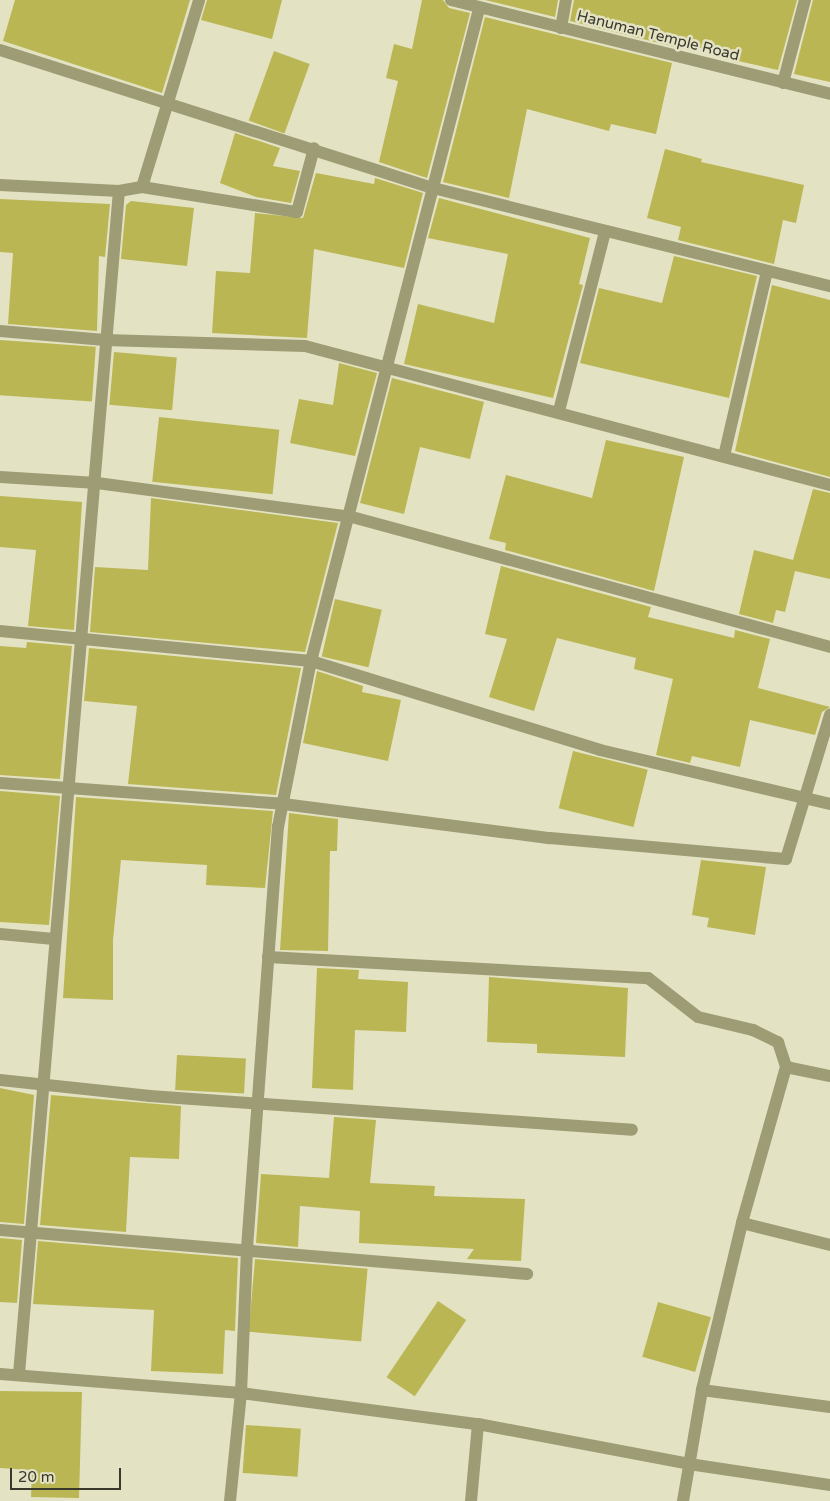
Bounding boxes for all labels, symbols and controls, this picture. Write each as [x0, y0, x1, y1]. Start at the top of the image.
street label: Hanuman Temple Road [575, 7, 741, 65]
scale bar [12, 1458, 124, 1490]
text: 20 m [18, 1468, 55, 1486]

